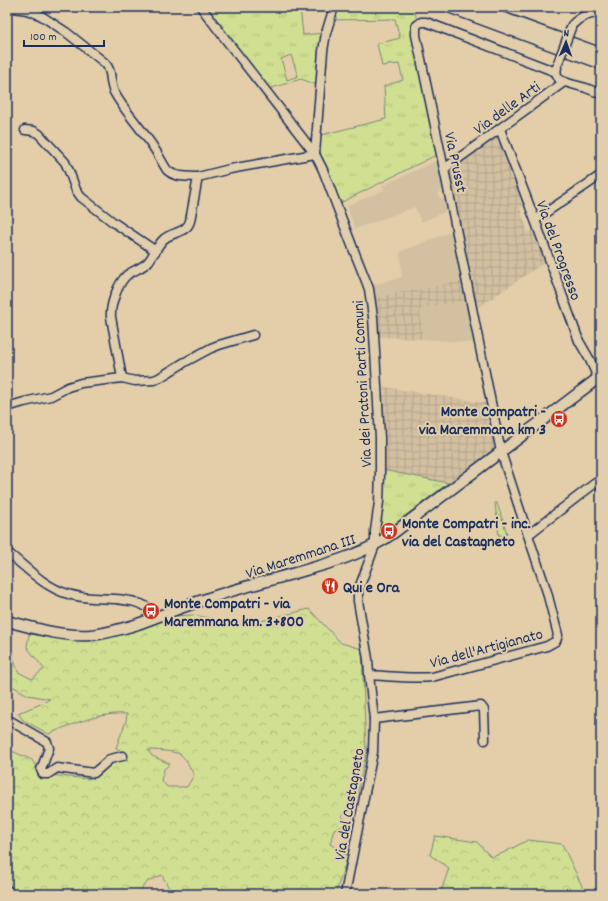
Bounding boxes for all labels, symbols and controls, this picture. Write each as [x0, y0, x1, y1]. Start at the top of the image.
scale bar [24, 22, 104, 48]
north arrow [546, 22, 586, 62]
text: N [563, 26, 570, 42]
text: 100 m [30, 29, 57, 46]
street label: Via delle Arti [469, 77, 546, 141]
street label: Via Prusst [437, 130, 472, 195]
street label: Via del Progresso [529, 198, 586, 304]
street label: Via dei Pratoni Parti Comuni [348, 300, 379, 468]
place label: Monte Compatri - via Maremmana km 3 [419, 401, 546, 442]
bus stop icon: Monte Compatri - via Maremmana km 3 [549, 409, 569, 429]
place label: Monte Compatri - inc. via del Castagneto [402, 513, 531, 554]
bus stop icon: Monte Compatri - inc. via del Castagneto [379, 521, 399, 541]
street label: Via Maremmana III [243, 529, 359, 586]
restaurant icon: Qui e Ora [320, 576, 340, 596]
place label: Qui e Ora [343, 577, 401, 600]
place label: Monte Compatri - via Maremmana km. 3+800 [164, 593, 304, 634]
bus stop icon: Monte Compatri - via Maremmana km. 3+800 [141, 601, 161, 621]
street label: Via dell'Artigianato [428, 623, 546, 676]
street label: Via del Castagneto [329, 746, 372, 862]

